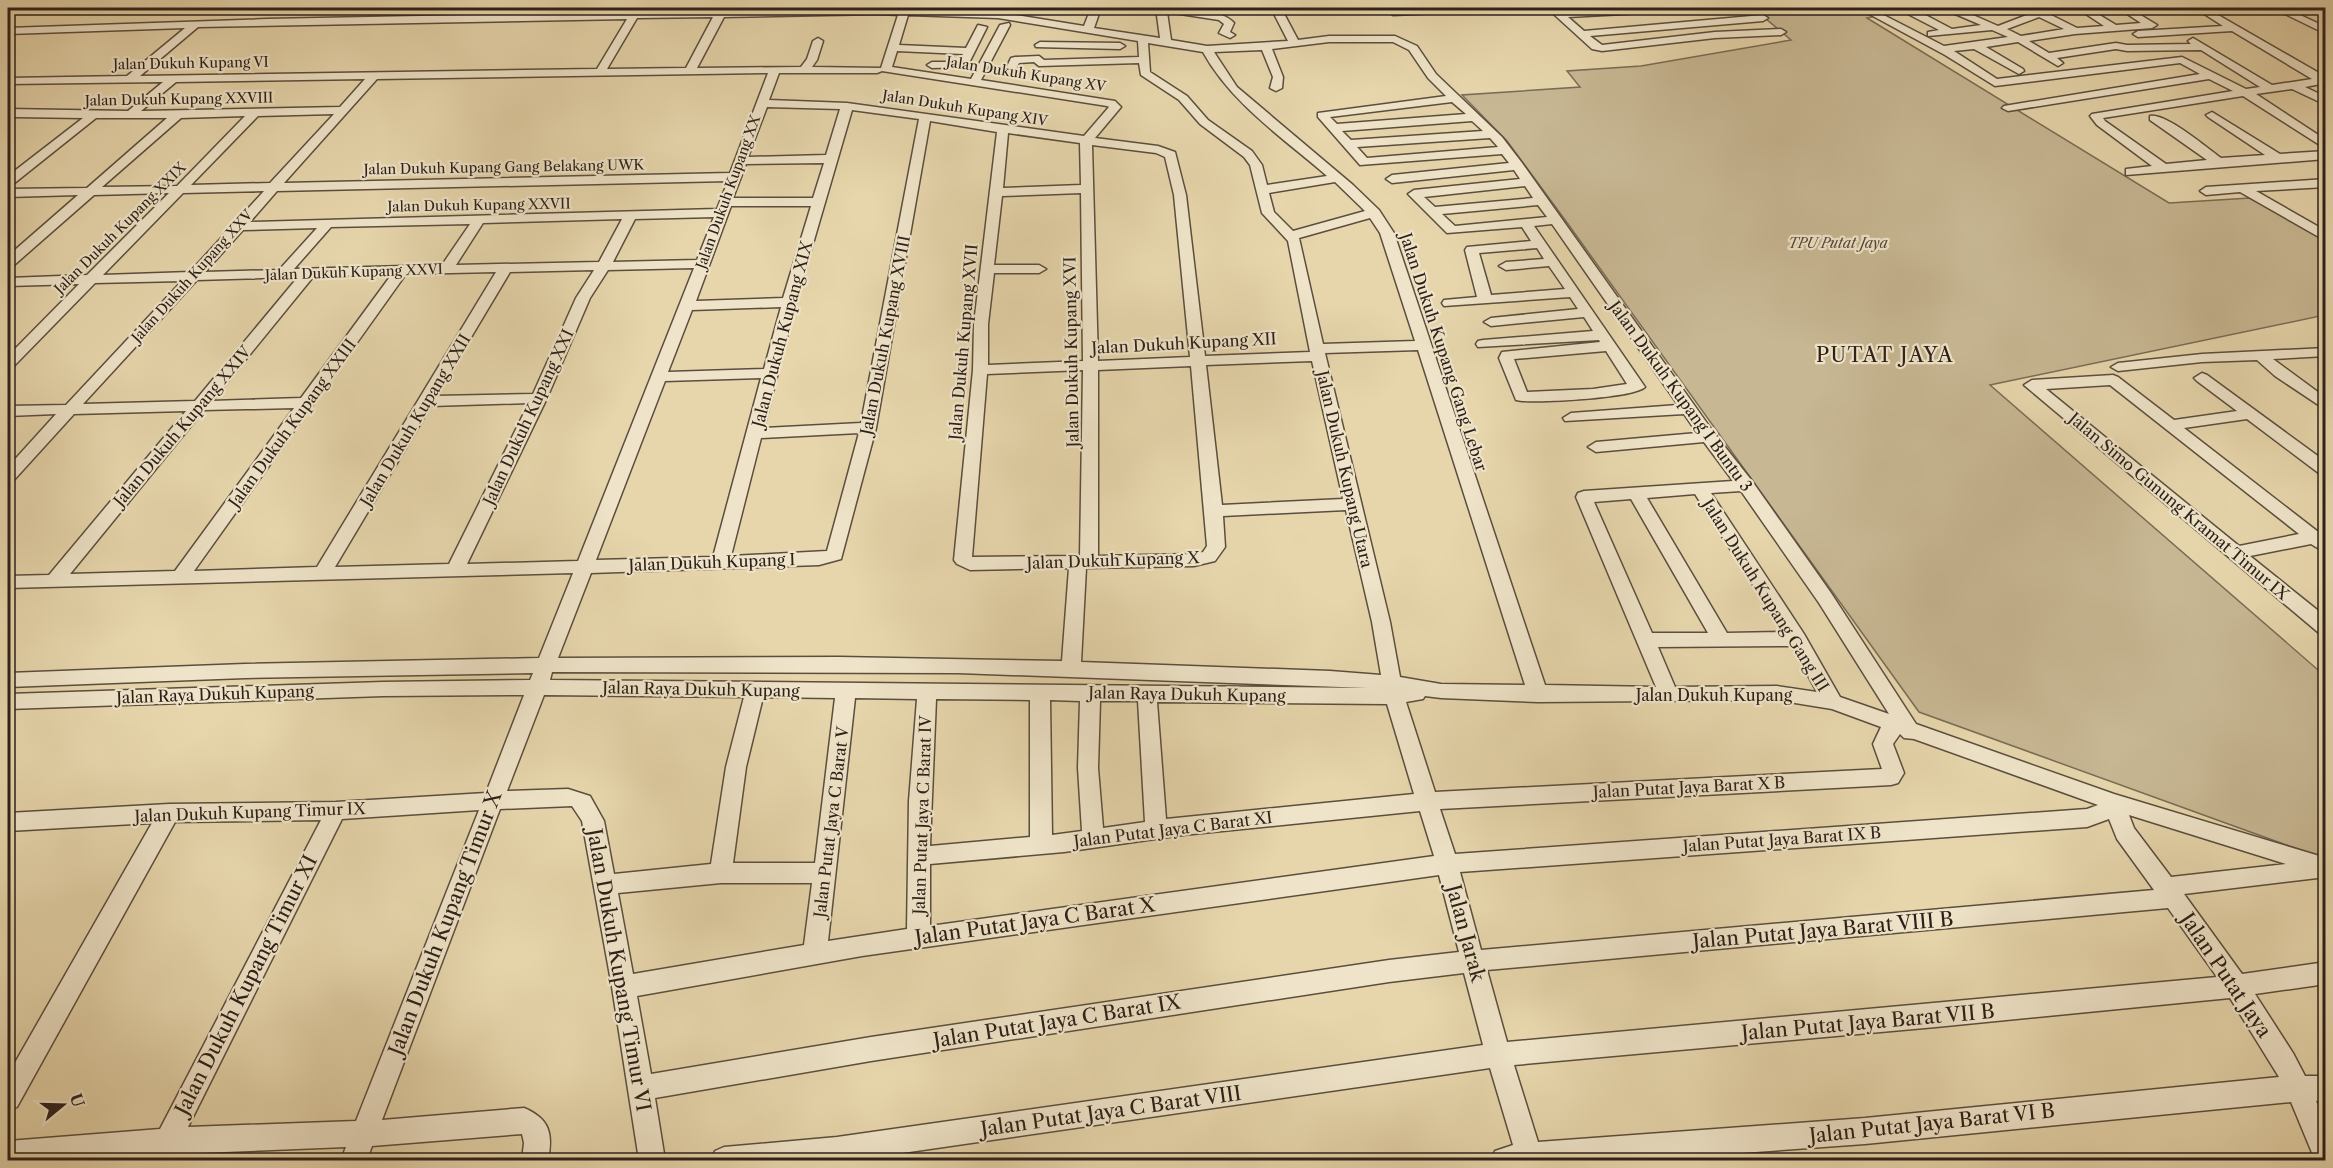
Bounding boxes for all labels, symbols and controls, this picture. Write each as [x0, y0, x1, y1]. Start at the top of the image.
street label: Jalan Dukuh Kupang XV [943, 52, 1108, 96]
street label: Jalan Dukuh Kupang VI [111, 53, 269, 73]
street label: Jalan Dukuh Kupang XIV [879, 86, 1050, 130]
street label: Jalan Dukuh Kupang XXVIII [83, 88, 273, 110]
street label: Jalan Dukuh Kupang XX [691, 112, 765, 273]
street label: Jalan Dukuh Kupang Gang Belakang UWK [362, 156, 646, 178]
street label: Jalan Dukuh Kupang XXIX [49, 158, 190, 299]
street label: Jalan Dukuh Kupang XXVII [385, 194, 571, 216]
street label: Jalan Dukuh Kupang XXV [126, 205, 257, 348]
street label: Jalan Dukuh Kupang Gang Lebar [1395, 228, 1492, 474]
street label: Jalan Dukuh Kupang XVIII [855, 234, 914, 439]
park label: TPU Putat Jaya [1788, 234, 1888, 252]
street label: Jalan Dukuh Kupang XIX [747, 238, 817, 432]
street label: Jalan Dukuh Kupang XVII [944, 243, 982, 444]
street label: Jalan Dukuh Kupang XVI [1059, 256, 1083, 451]
street label: Jalan Dukuh Kupang XXVI [263, 260, 443, 284]
street label: Jalan Dukuh Kupang I Buntu 3 [1603, 294, 1757, 495]
street label: Jalan Dukuh Kupang XXI [477, 326, 578, 511]
street label: Jalan Dukuh Kupang XII [1088, 328, 1277, 358]
street label: Jalan Dukuh Kupang XXII [354, 330, 475, 512]
street label: Jalan Dukuh Kupang XXIII [222, 335, 360, 514]
street label: Jalan Dukuh Kupang XXIV [107, 341, 255, 513]
district label: PUTAT JAYA [1816, 343, 1954, 367]
street label: Jalan Dukuh Kupang Utara [1312, 365, 1378, 570]
street label: Jalan Simo Gunung Kramat Timur IX [2063, 406, 2293, 604]
street label: Jalan Dukuh Kupang Gang III [1699, 495, 1833, 695]
street label: Jalan Dukuh Kupang X [1023, 547, 1200, 573]
street label: Jalan Dukuh Kupang I [625, 549, 796, 575]
street label: Jalan Raya Dukuh Kupang [599, 677, 800, 701]
street label: Jalan Raya Dukuh Kupang [113, 681, 315, 708]
street label: Jalan Raya Dukuh Kupang [1085, 682, 1286, 706]
street label: Jalan Dukuh Kupang [1636, 685, 1792, 705]
street label: Jalan Putat Jaya C Barat IV [908, 715, 935, 918]
street label: Jalan Putat Jaya C Barat V [809, 725, 853, 922]
street label: Jalan Putat Jaya Barat X B [1589, 772, 1786, 802]
street label: Jalan Dukuh Kupang Timur X [382, 787, 507, 1061]
street label: Jalan Dukuh Kupang Timur IX [131, 798, 366, 826]
street label: Jalan Putat Jaya C Barat XI [1070, 807, 1273, 851]
street label: Jalan Putat Jaya Barat IX B [1679, 822, 1882, 856]
street label: Jalan Dukuh Kupang Timur VI [582, 824, 656, 1113]
street label: Jalan Dukuh Kupang Timur XI [168, 851, 322, 1122]
street label: Jalan Jarak [1441, 879, 1491, 986]
street label: Jalan Putat Jaya C Barat X [910, 892, 1157, 950]
street label: Jalan Putat Jaya [2174, 906, 2277, 1042]
street label: Jalan Putat Jaya Barat VIII B [1689, 907, 1954, 954]
street label: Jalan Putat Jaya C Barat IX [929, 990, 1183, 1053]
street label: Jalan Putat Jaya Barat VII B [1737, 999, 1996, 1045]
north arrow [33, 1075, 93, 1135]
street label: Jalan Putat Jaya C Barat VIII [976, 1081, 1243, 1142]
text: U [66, 1091, 89, 1110]
street label: Jalan Putat Jaya Barat VI B [1805, 1098, 2056, 1148]

